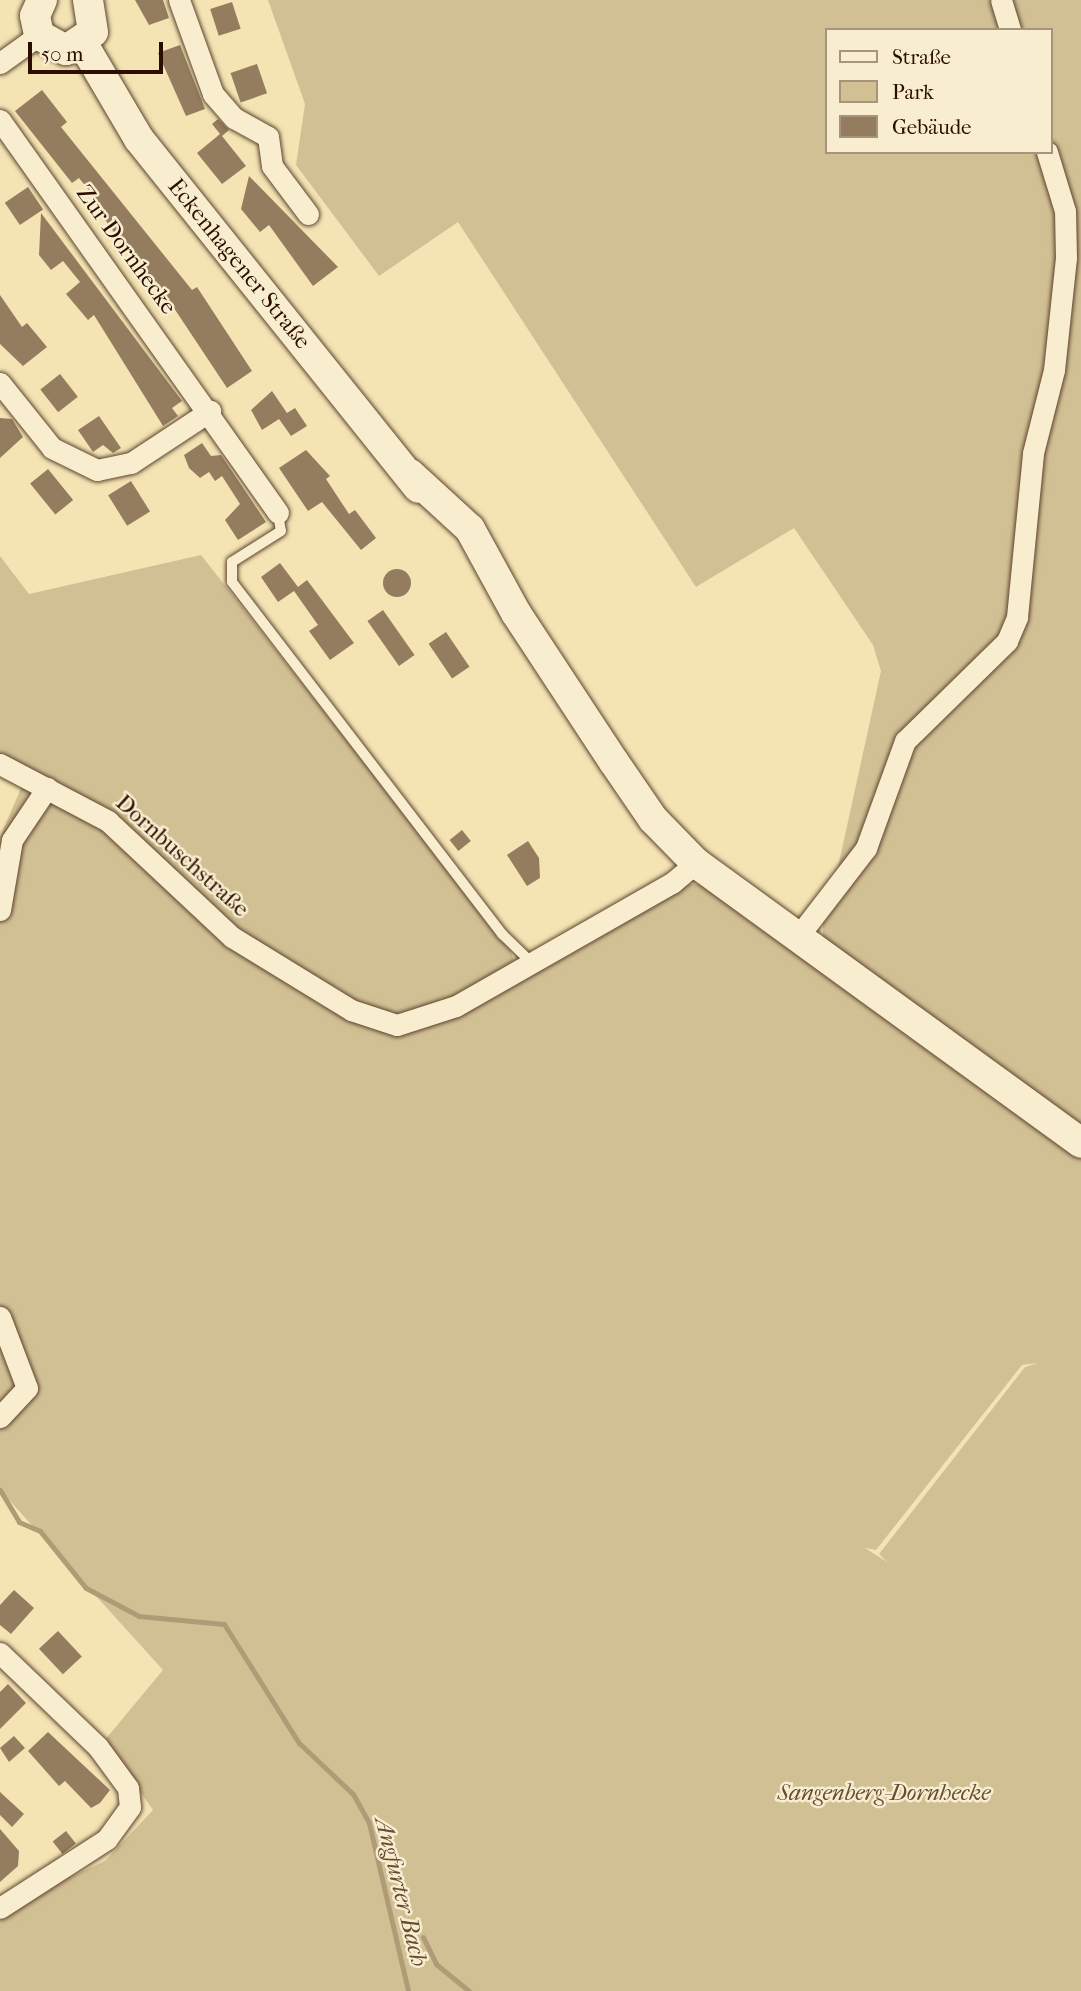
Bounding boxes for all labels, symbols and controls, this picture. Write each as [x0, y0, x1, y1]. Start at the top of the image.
scale bar [32, 28, 166, 72]
legend [825, 28, 1053, 154]
text: 50 m [41, 42, 84, 66]
text: Straße [892, 45, 951, 69]
text: Park [892, 80, 934, 104]
text: Gebäude [892, 115, 972, 139]
street label: Eckenhagener Straße [162, 173, 316, 355]
street label: Zur Dornhecke [70, 180, 182, 320]
street label: Dornbuschstraße [110, 789, 254, 923]
park label: Sangenberg-Dornhecke [777, 1779, 991, 1807]
water label: Angfurter Bach [369, 1814, 433, 1970]

